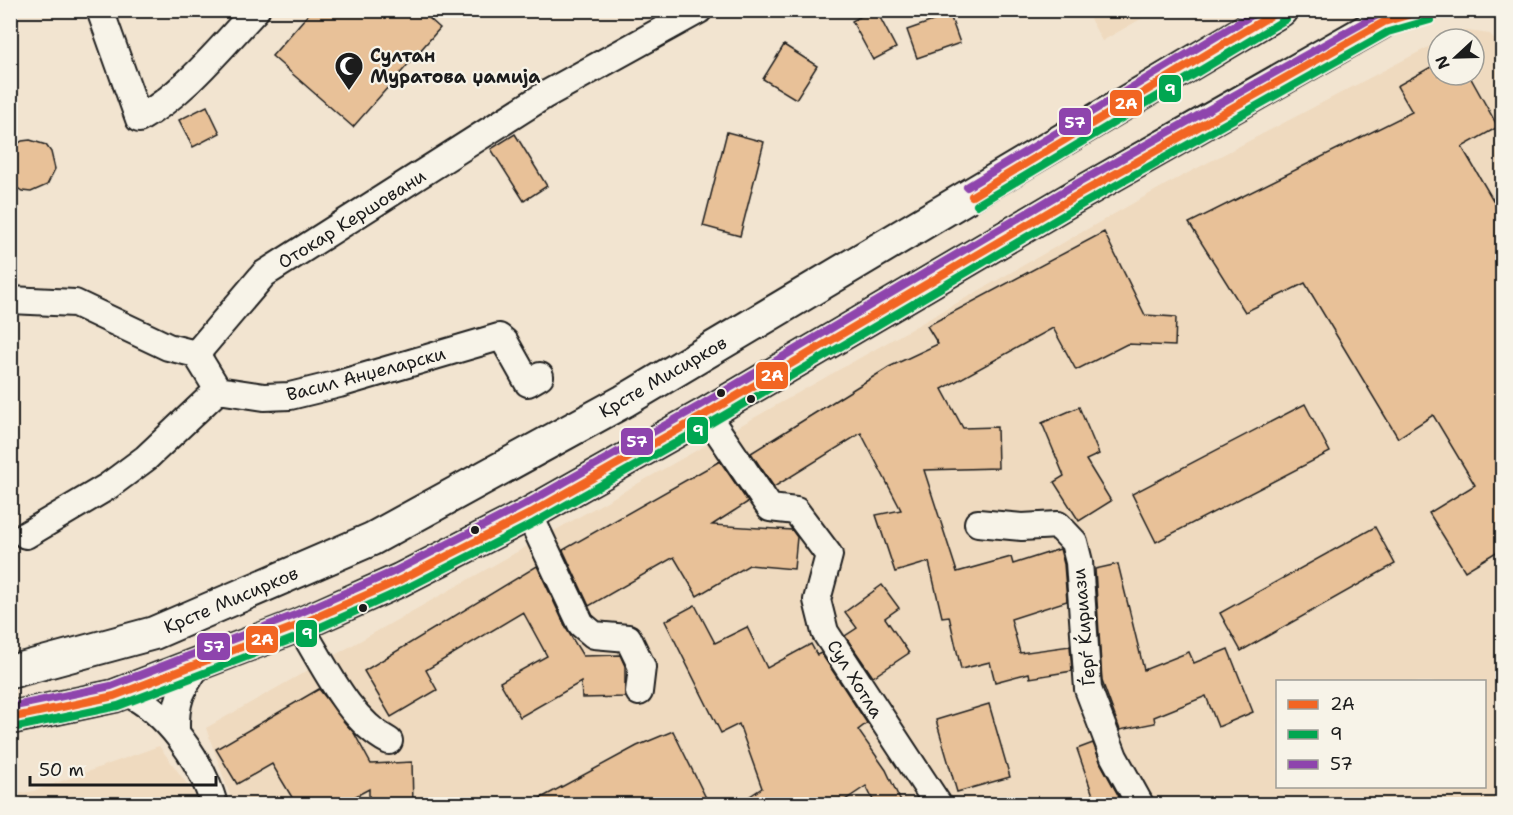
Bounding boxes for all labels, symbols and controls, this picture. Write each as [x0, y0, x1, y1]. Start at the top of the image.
north arrow [1426, 27, 1486, 87]
place label: Султан Муратова џамија [370, 44, 541, 89]
mosque icon: Султан Муратова џамија [333, 50, 365, 92]
text: N [1430, 53, 1455, 72]
line badge: 9 [1158, 74, 1182, 103]
text: 9 [1164, 79, 1176, 100]
line badge: 2A [1109, 89, 1143, 117]
text: 2A [1114, 93, 1138, 114]
line badge: 57 [1058, 107, 1092, 136]
text: 57 [1065, 112, 1085, 133]
street label: Отокар Кершовани [273, 164, 431, 274]
street label: Крсте Мисирков [595, 331, 731, 423]
street label: Васил Анџеларски [284, 341, 448, 407]
line badge: 2A [755, 361, 789, 390]
text: 2A [760, 365, 784, 386]
unlabelled marker [715, 387, 727, 399]
unlabelled marker [745, 393, 757, 405]
line badge: 9 [686, 416, 709, 445]
text: 9 [692, 420, 704, 441]
line badge: 57 [620, 427, 654, 456]
text: 57 [627, 431, 647, 452]
unlabelled marker [469, 524, 481, 536]
street label: Крсте Мисирков [160, 561, 302, 639]
street label: Ѓерѓ Ќириази [1067, 567, 1101, 687]
unlabelled marker [357, 602, 369, 614]
line badge: 9 [295, 619, 318, 648]
text: 9 [301, 623, 313, 644]
line badge: 2A [245, 625, 279, 654]
text: 2A [250, 629, 274, 650]
line badge: 57 [196, 632, 231, 661]
street label: Сул Хотла [822, 635, 888, 723]
text: 57 [204, 636, 224, 657]
legend [1276, 680, 1486, 788]
text: 2A [1330, 692, 1355, 716]
text: 9 [1330, 722, 1343, 746]
scale bar [30, 749, 216, 787]
text: 57 [1330, 752, 1353, 776]
text: 50 m [39, 758, 84, 782]

